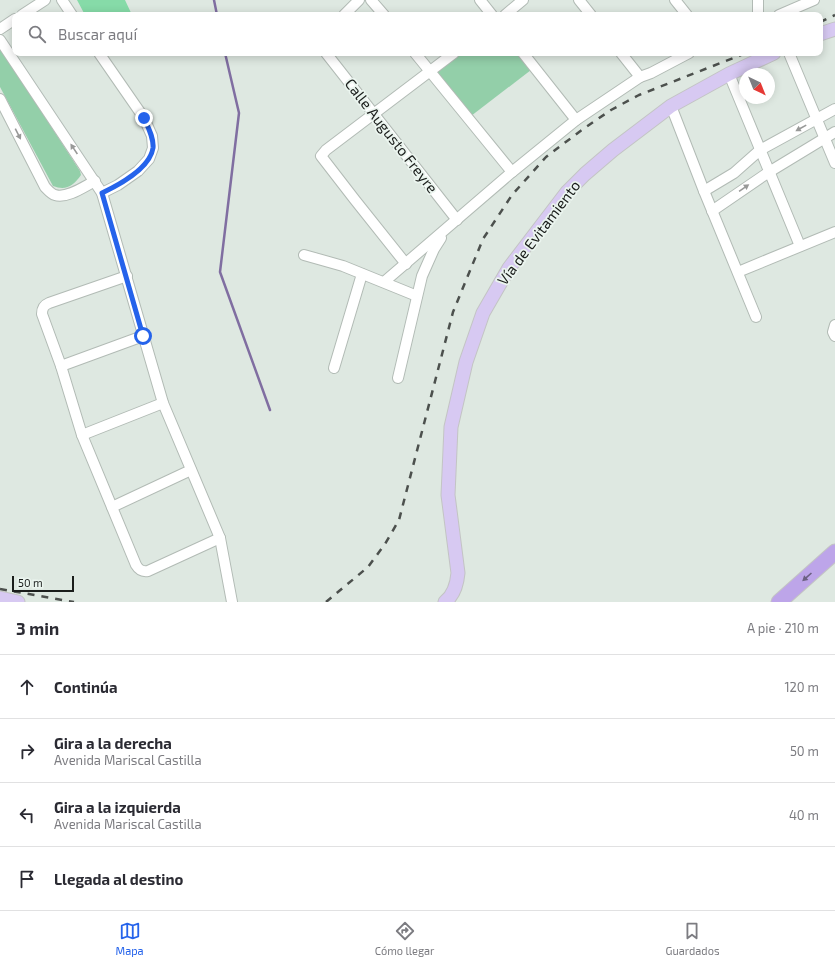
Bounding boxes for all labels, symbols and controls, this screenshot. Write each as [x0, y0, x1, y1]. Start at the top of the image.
search box [12, 12, 823, 56]
icon: search [26, 23, 48, 45]
text: Buscar aquí [58, 25, 137, 43]
north arrow [739, 68, 775, 104]
street label: Calle Augusto Freyre [342, 75, 442, 196]
route end [135, 109, 153, 127]
one-way arrow [795, 125, 807, 131]
one-way arrow [15, 128, 21, 140]
one-way arrow [70, 144, 78, 154]
street label: Vía de Evitamiento [493, 177, 583, 288]
one-way arrow [739, 184, 750, 192]
route start [134, 327, 152, 345]
one-way arrow [802, 572, 812, 582]
scale bar [12, 574, 74, 593]
text: 50 m [18, 576, 43, 589]
text: 3 min [16, 618, 59, 638]
text: A pie · 210 m [747, 620, 819, 636]
icon: ahead [16, 676, 38, 698]
text: Continúa [54, 678, 117, 696]
text: 120 m [784, 679, 819, 695]
text: Gira a la derecha [54, 734, 172, 752]
icon: right [16, 740, 38, 762]
text: 50 m [790, 743, 819, 759]
text: Avenida Mariscal Castilla [54, 752, 202, 768]
text: Gira a la izquierda [54, 798, 181, 816]
icon: left [16, 804, 38, 826]
text: 40 m [789, 807, 819, 823]
text: Avenida Mariscal Castilla [54, 816, 202, 832]
icon: arrive [16, 868, 38, 890]
text: Llegada al destino [54, 870, 183, 888]
tab: Mapa [116, 920, 144, 957]
tab: Cómo llegar [375, 920, 434, 957]
tab: Guardados [665, 920, 719, 957]

